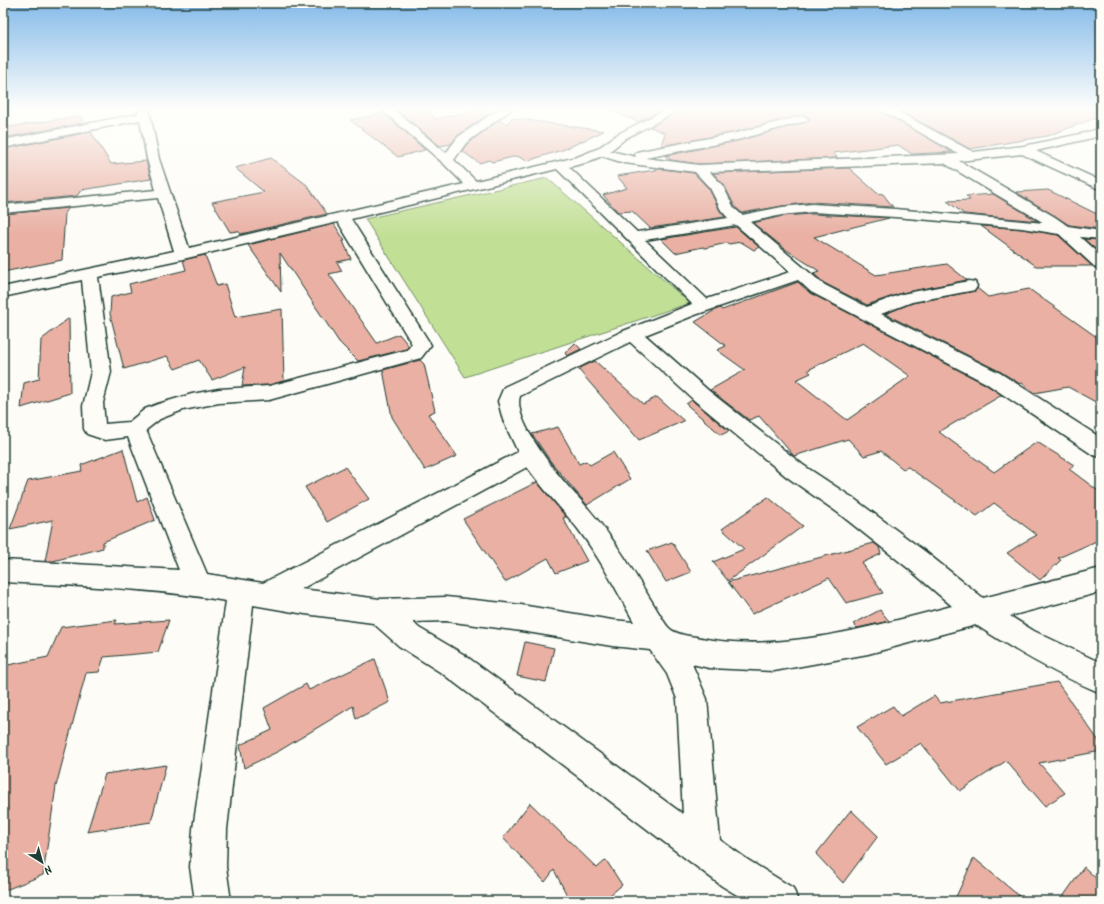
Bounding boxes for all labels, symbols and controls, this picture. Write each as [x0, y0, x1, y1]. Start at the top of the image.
north arrow [22, 842, 62, 882]
text: N [39, 860, 56, 878]

